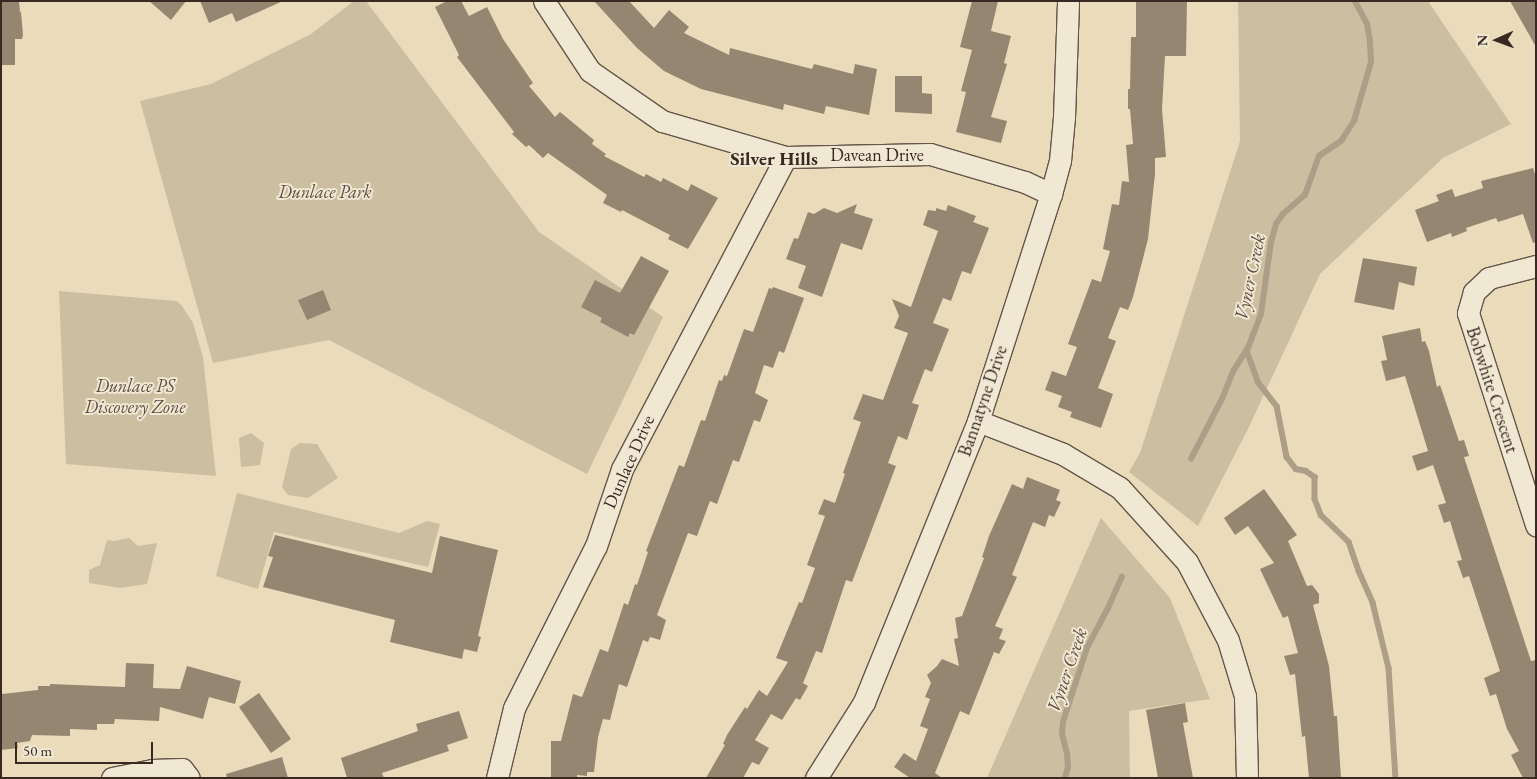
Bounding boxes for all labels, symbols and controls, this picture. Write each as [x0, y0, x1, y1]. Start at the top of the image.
north arrow [1472, 15, 1522, 65]
text: N [1473, 35, 1491, 47]
street label: Davean Drive [830, 144, 924, 166]
district label: Silver Hills [730, 148, 818, 170]
park label: Dunlace Park [278, 181, 372, 203]
water label: Vyner Creek [1230, 232, 1270, 322]
street label: Bobwhite Crescent [1461, 324, 1523, 456]
street label: Bannatyne Drive [954, 343, 1012, 459]
park label: Dunlace PS Discovery Zone [84, 376, 186, 418]
street label: Dunlace Drive [599, 412, 659, 512]
water label: Vyner Creek [1042, 625, 1092, 715]
scale bar [18, 732, 155, 764]
text: 50 m [23, 741, 52, 760]

